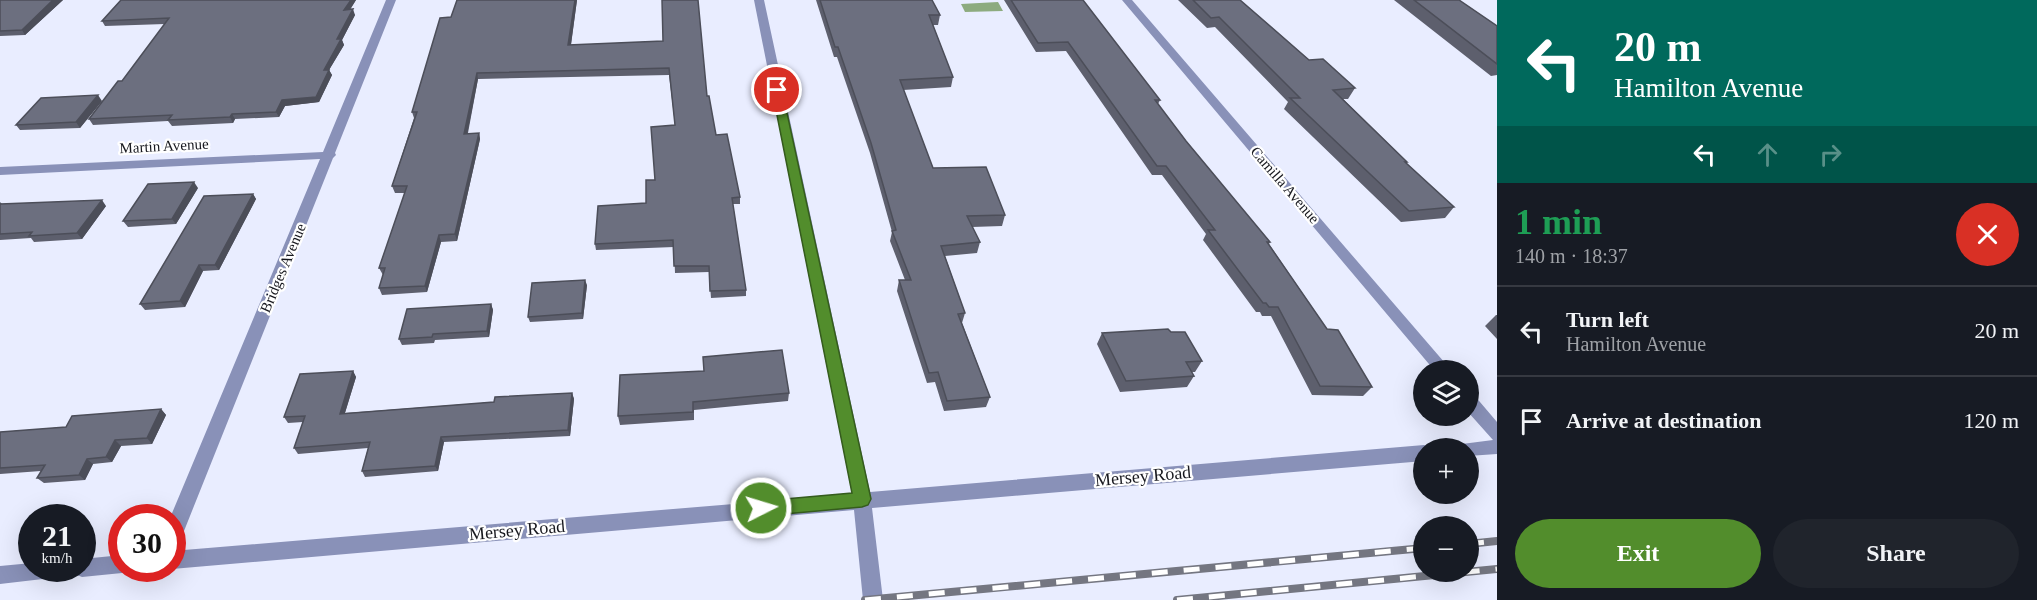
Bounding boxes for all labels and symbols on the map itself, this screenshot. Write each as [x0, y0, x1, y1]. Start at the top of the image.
pin [751, 64, 802, 115]
street label: Martin Avenue [119, 136, 209, 156]
street label: Camilla Avenue [1247, 144, 1323, 227]
street label: Bridges Avenue [257, 221, 309, 315]
street label: Mersey Road [1094, 462, 1192, 490]
position arrow [729, 476, 793, 540]
speed limit sign: 30 [108, 504, 186, 582]
street label: Mersey Road [468, 516, 566, 544]

